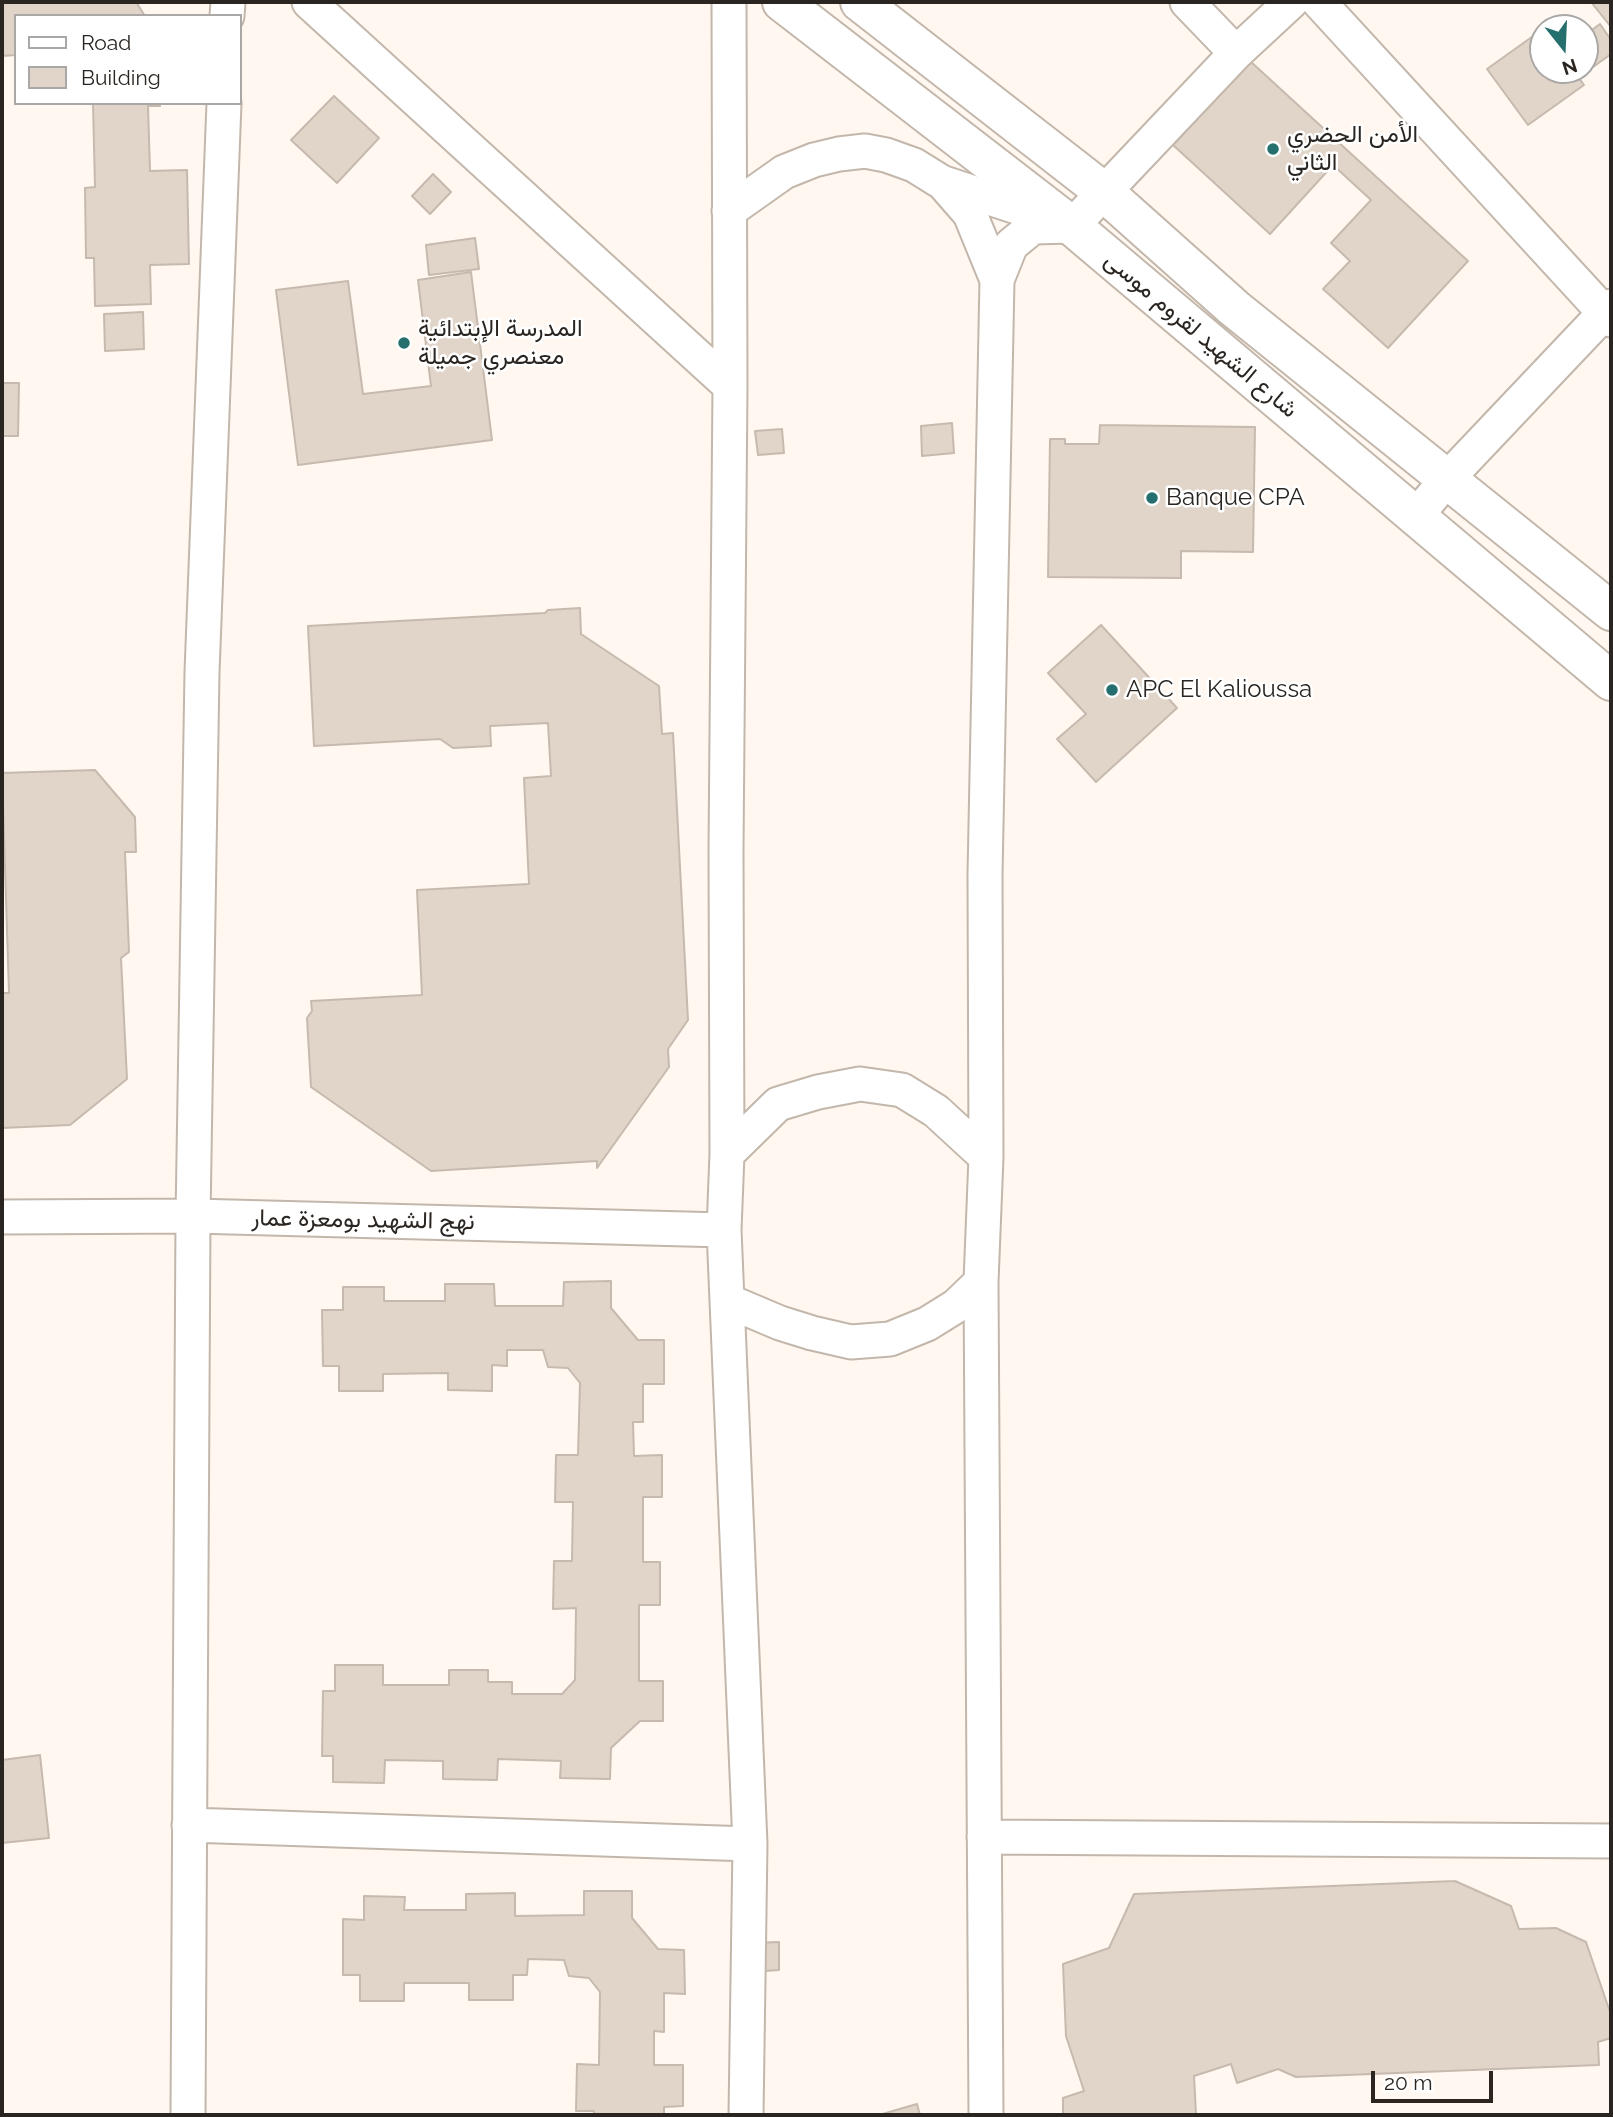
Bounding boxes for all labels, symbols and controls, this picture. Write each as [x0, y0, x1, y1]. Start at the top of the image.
legend [14, 14, 242, 105]
north arrow [1529, 14, 1599, 84]
text: Road [81, 30, 131, 55]
text: N [1560, 54, 1580, 80]
text: Building [81, 65, 161, 90]
place label: الأمن الحضري الثاني [1287, 121, 1418, 177]
marker: الأمن الحضري الثاني [1265, 141, 1281, 157]
street label: شارع الشهيد لقروم موسى [1098, 246, 1304, 424]
place label: المدرسة الإبتدائية معنصري جميلة [418, 315, 583, 371]
marker: المدرسة الإبتدائية معنصري جميلة [396, 335, 412, 351]
place label: Banque CPA [1166, 484, 1305, 512]
marker: Banque CPA [1144, 490, 1160, 506]
place label: APC El Kalioussa [1126, 676, 1312, 704]
marker: APC El Kalioussa [1104, 682, 1120, 698]
street label: نهج الشهيد بومعزة عمار [251, 1204, 475, 1236]
scale bar [1375, 2058, 1498, 2102]
text: 20 m [1384, 2070, 1432, 2095]

